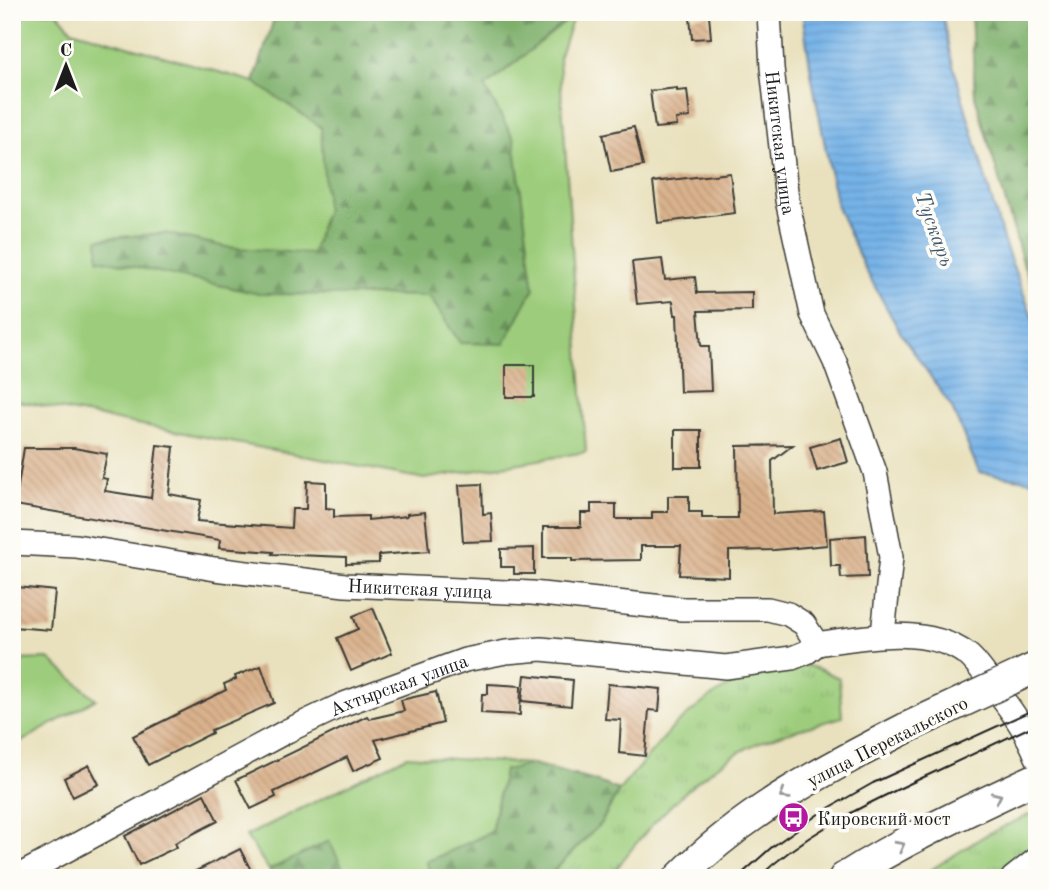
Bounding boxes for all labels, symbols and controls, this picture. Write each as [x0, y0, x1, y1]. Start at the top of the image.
north arrow [32, 32, 102, 102]
text: С [60, 42, 72, 61]
street label: Никитская улица [760, 70, 797, 217]
water label: Тускарь [910, 189, 957, 270]
street label: Никитская улица [347, 578, 493, 603]
street label: Ахтырская улица [327, 653, 471, 721]
street label: улица Перекальского [805, 694, 972, 792]
one-way arrow [778, 787, 791, 800]
one-way arrow [990, 791, 1002, 805]
bus stop icon: Кировский мост [777, 801, 811, 835]
place label: Кировский мост [817, 811, 951, 830]
one-way arrow [893, 840, 905, 854]

